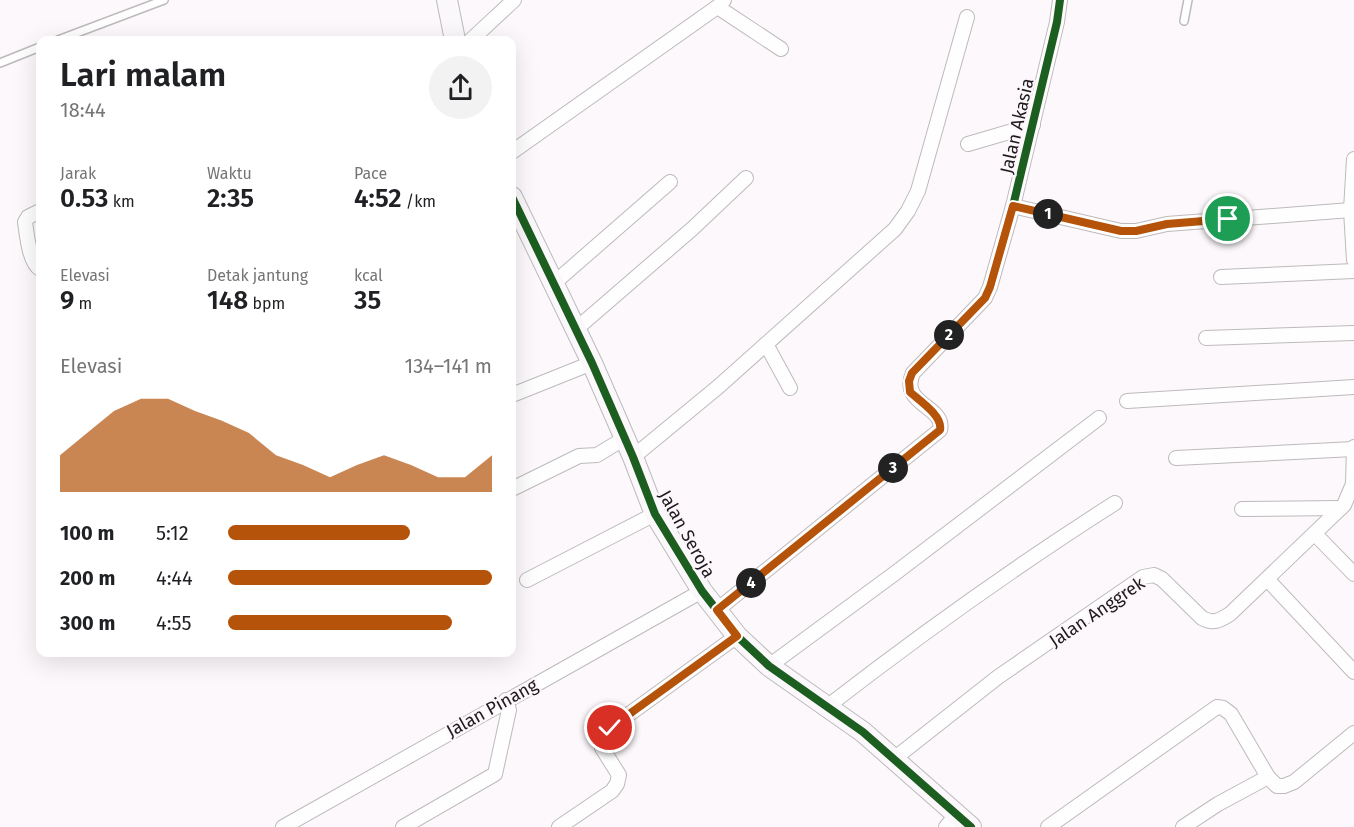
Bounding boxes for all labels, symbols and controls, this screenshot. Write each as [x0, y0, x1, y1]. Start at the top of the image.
text: Lari malam [60, 55, 226, 95]
button: share [429, 56, 492, 119]
street label: Jalan Akasia [995, 76, 1039, 176]
text: 18:44 [60, 98, 106, 122]
text: Jarak [60, 164, 96, 183]
text: Waktu [207, 164, 252, 183]
text: Pace [354, 164, 387, 183]
text: 0.53 [60, 183, 108, 214]
text: 2:35 [207, 183, 254, 214]
text: 4:52 [354, 183, 402, 214]
text: km [108, 192, 135, 211]
text: /km [402, 192, 436, 211]
pin [1202, 193, 1253, 244]
pin: 1 [1033, 199, 1063, 229]
icon: arrive [1211, 202, 1244, 235]
text: 1 [1044, 204, 1052, 223]
text: Elevasi [60, 266, 110, 285]
text: Detak jantung [207, 266, 308, 285]
text: kcal [354, 266, 383, 285]
text: 9 [60, 285, 74, 316]
text: 148 [207, 285, 248, 316]
text: 35 [354, 285, 381, 316]
text: m [74, 294, 92, 313]
text: bpm [248, 294, 285, 313]
pin: 2 [934, 320, 964, 350]
text: 2 [945, 325, 953, 344]
text: Elevasi [60, 354, 122, 378]
text: 134–141 m [405, 354, 492, 378]
pin: 3 [878, 453, 908, 483]
text: 3 [889, 458, 897, 477]
street label: Jalan Seroja [654, 486, 720, 582]
text: 100 m [60, 521, 114, 545]
text: 5:12 [156, 521, 189, 545]
text: 200 m [60, 566, 115, 590]
text: 4:44 [156, 566, 193, 590]
pin: 4 [736, 568, 766, 598]
street label: Jalan Anggrek [1045, 572, 1150, 652]
text: 4 [746, 573, 756, 592]
text: 300 m [60, 611, 115, 635]
text: 4:55 [156, 611, 191, 635]
street label: Jalan Pinang [442, 674, 542, 742]
pin [584, 702, 635, 753]
icon: check [593, 711, 626, 744]

